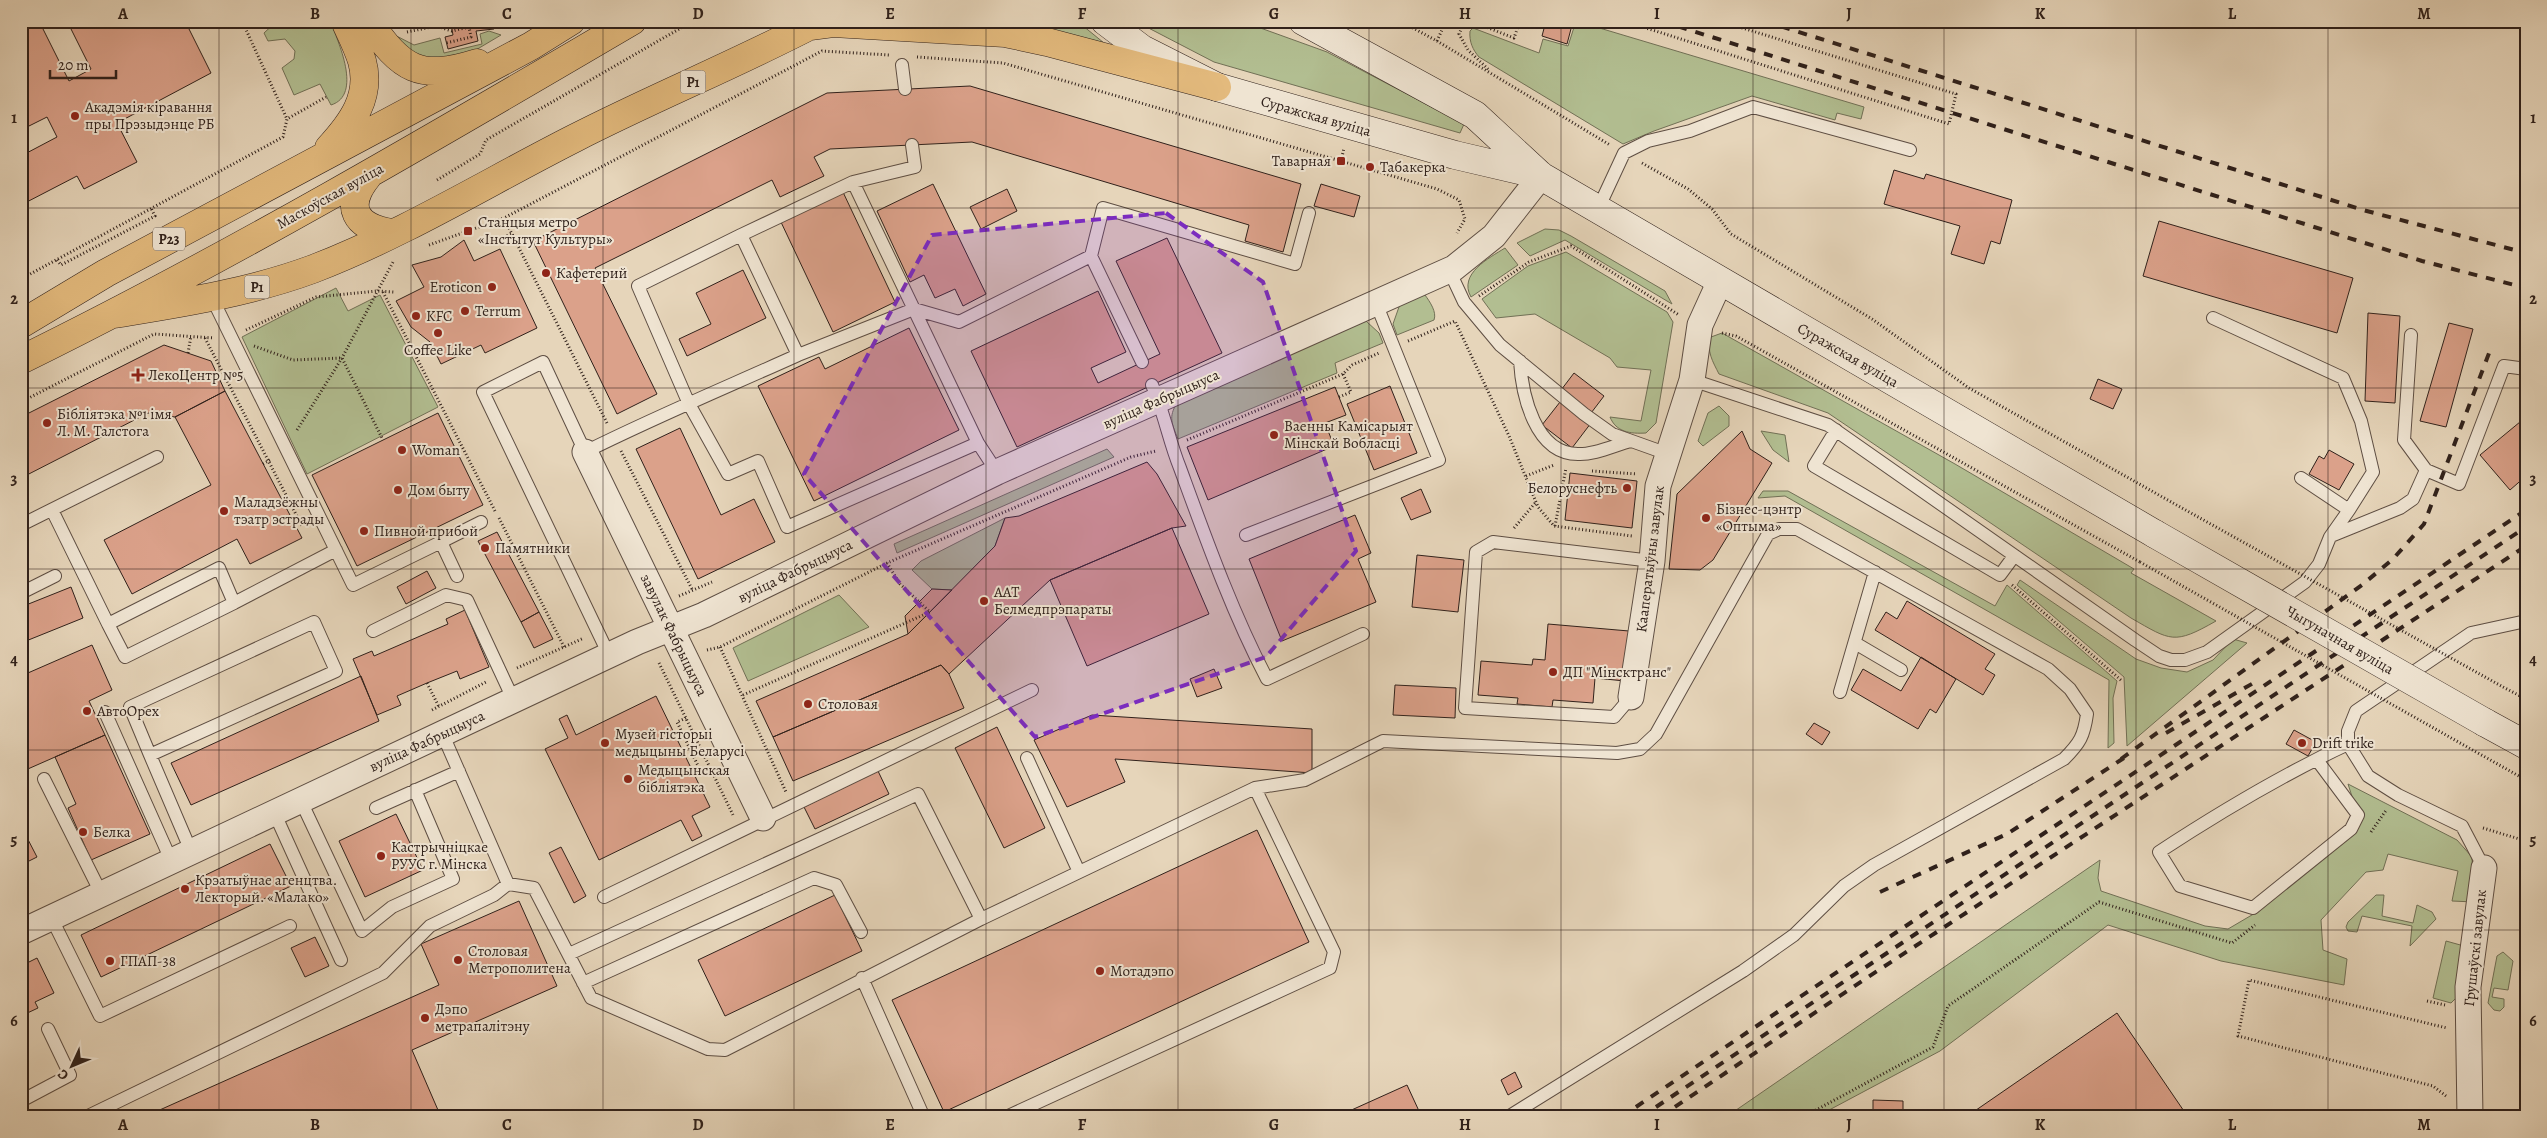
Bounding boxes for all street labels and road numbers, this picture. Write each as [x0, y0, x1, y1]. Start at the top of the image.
road number: Р1 [680, 70, 706, 94]
street label: Суражская вуліца [1259, 91, 1374, 141]
street label: Маскоўская вуліца [273, 158, 387, 234]
road number: Р23 [153, 228, 185, 250]
road number: Р1 [244, 276, 270, 298]
street label: Суражская вуліца [1794, 318, 1902, 392]
street label: вуліца Фабрыцыуса [1100, 364, 1222, 434]
street label: Кааператыўны завулак [1631, 484, 1669, 634]
street label: вуліца Фабрыцыуса [734, 535, 856, 607]
street label: завулак Фабрыцыуса [636, 570, 712, 700]
street label: Чыгуначная вуліца [2282, 601, 2398, 679]
street label: вуліца Фабрыцыуса [366, 705, 488, 777]
street label: Грушаўскі завулак [2459, 888, 2491, 1008]

